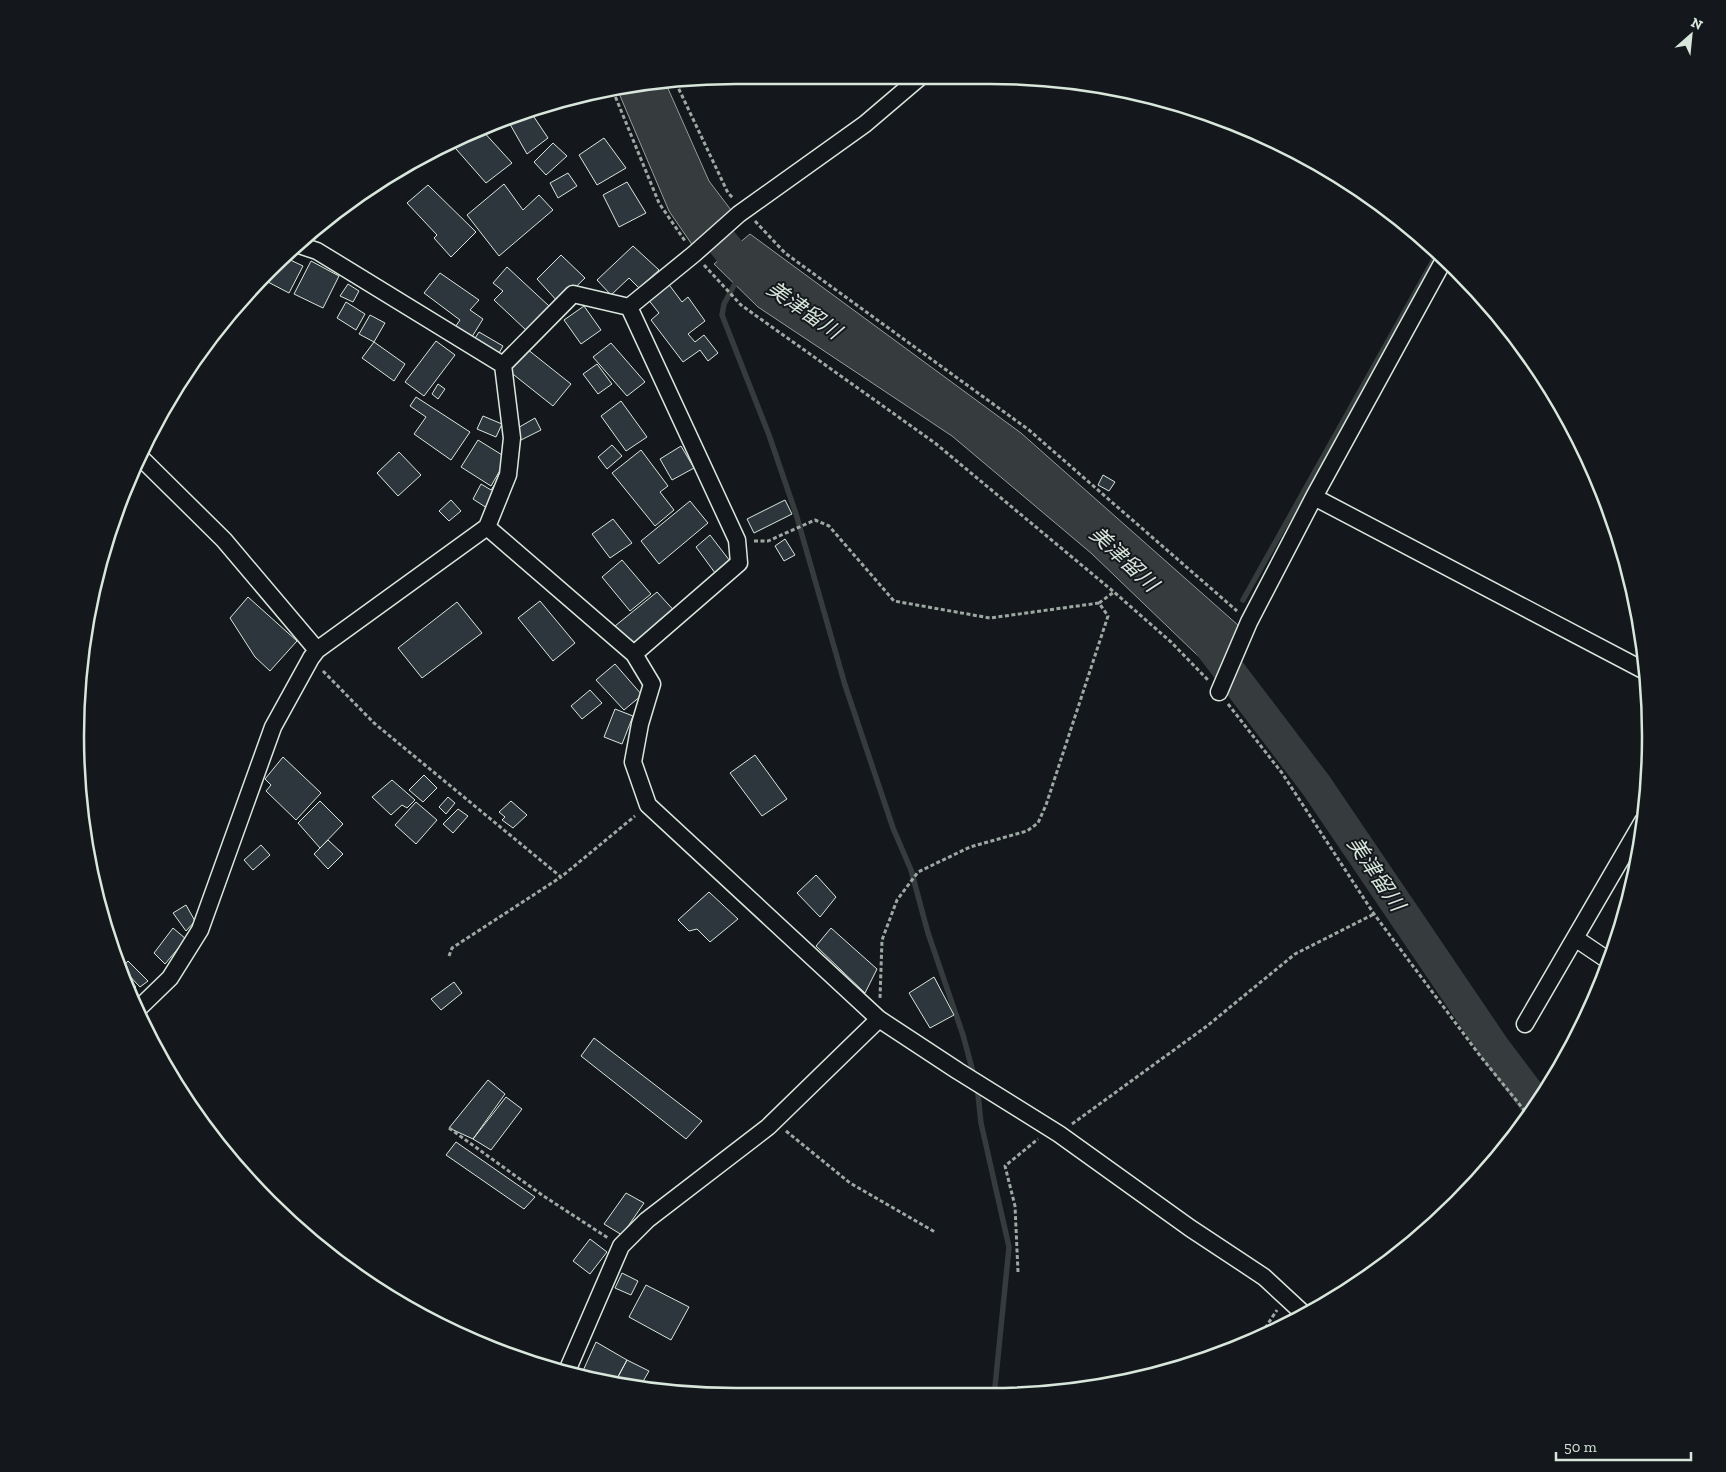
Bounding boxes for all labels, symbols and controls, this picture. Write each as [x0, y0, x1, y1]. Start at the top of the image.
north arrow [1666, 10, 1716, 60]
text: N [1688, 14, 1706, 34]
water label: 美津留川 [763, 275, 847, 345]
water label: 美津留川 [1085, 521, 1165, 598]
water label: 美津留川 [1343, 832, 1411, 917]
scale bar [1556, 1430, 1691, 1462]
text: 50 m [1564, 1438, 1597, 1456]

